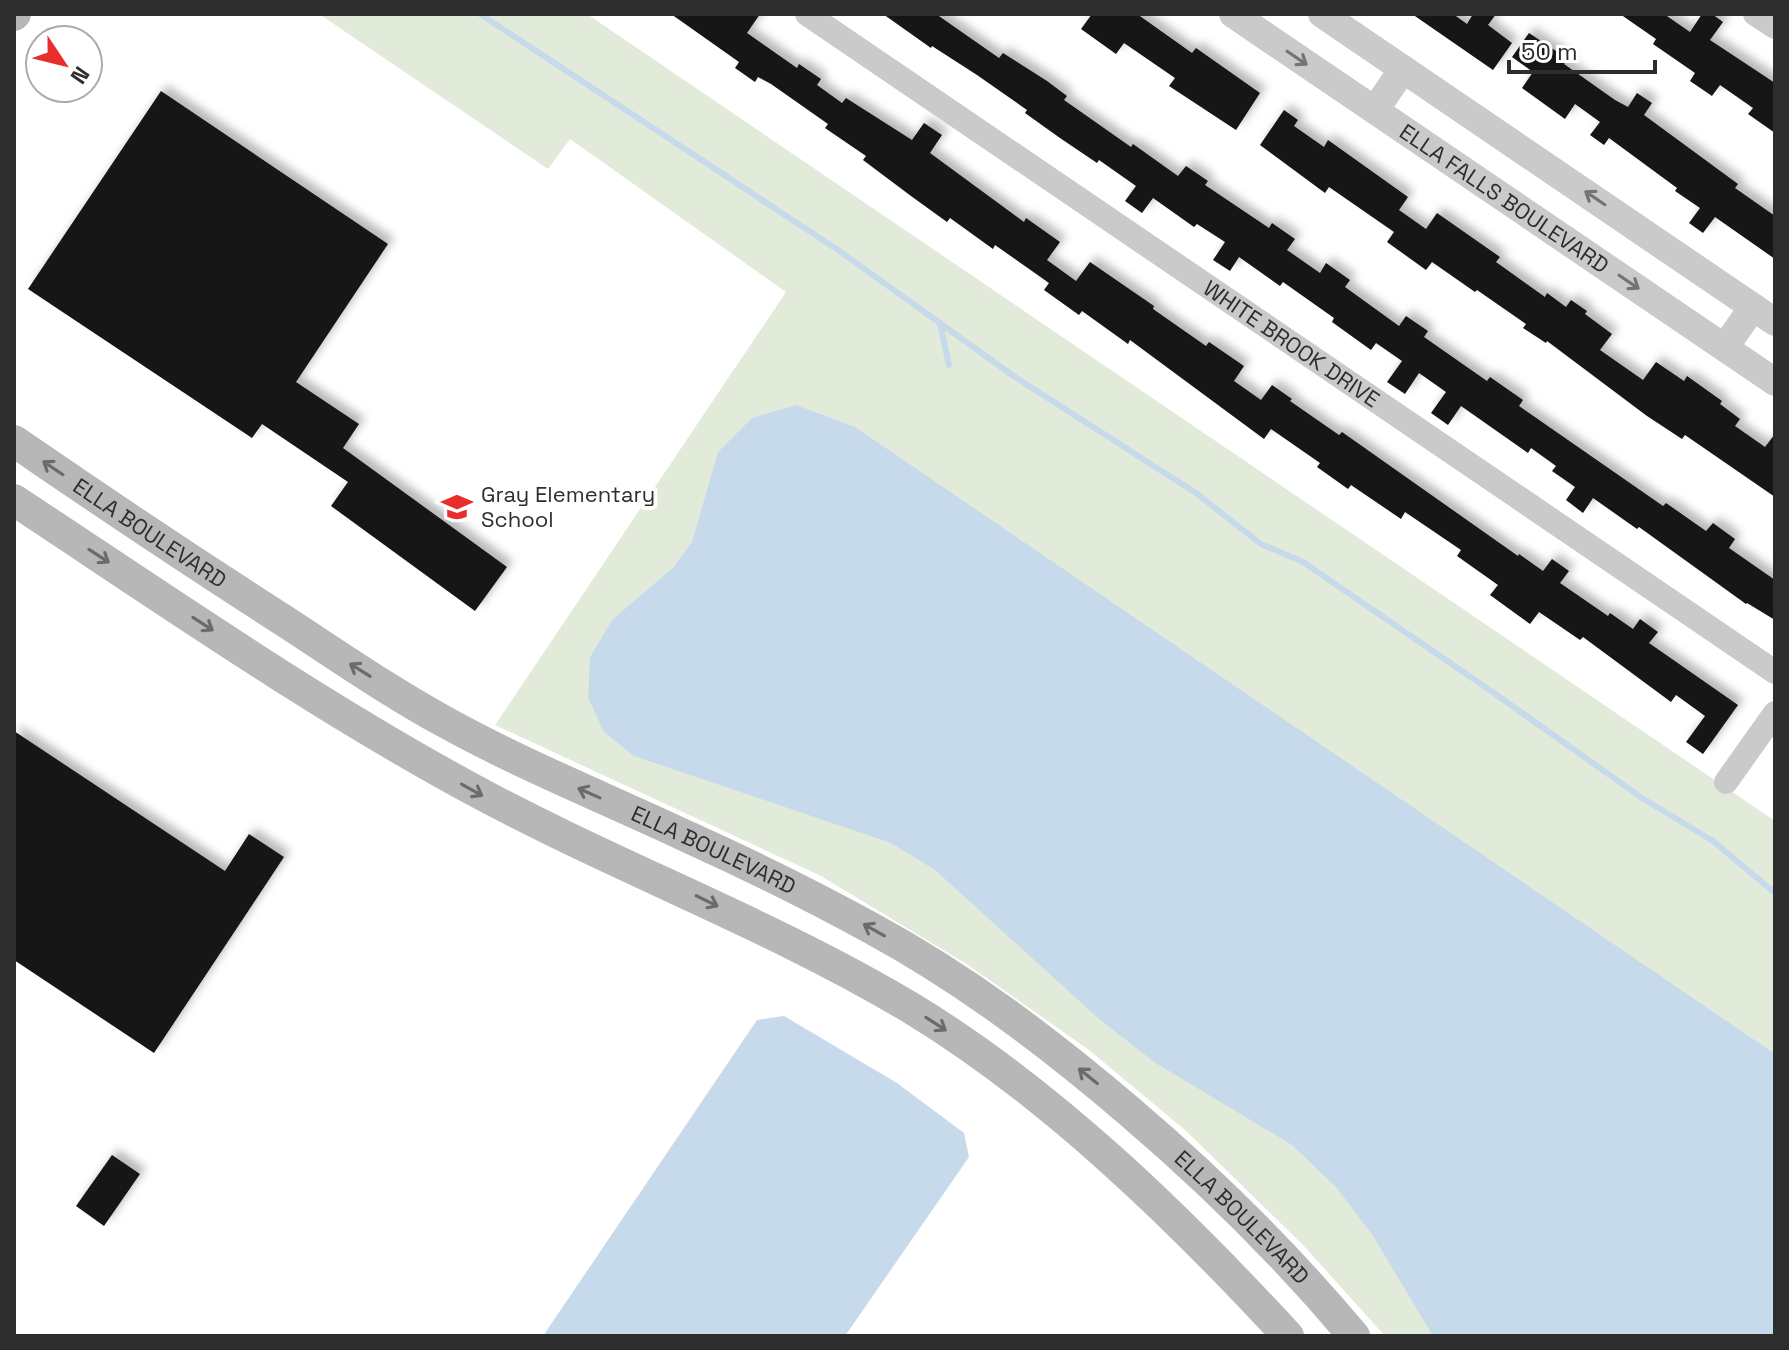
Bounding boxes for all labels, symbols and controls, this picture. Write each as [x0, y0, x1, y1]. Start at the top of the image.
north arrow [24, 24, 104, 104]
scale bar [1509, 24, 1655, 74]
text: 50 m [1521, 36, 1578, 67]
one-way arrow [1286, 50, 1308, 66]
text: N [65, 61, 96, 90]
street label: ELLA FALLS BOULEVARD [1394, 117, 1614, 279]
one-way arrow [1585, 190, 1607, 206]
street label: WHITE BROOK DRIVE [1198, 274, 1385, 413]
one-way arrow [1617, 274, 1639, 290]
one-way arrow [42, 460, 64, 476]
street label: ELLA BOULEVARD [68, 472, 232, 594]
place label: Gray Elementary School [481, 480, 655, 533]
school or university icon: Gray Elementary School [440, 490, 474, 524]
one-way arrow [88, 548, 110, 565]
one-way arrow [191, 617, 214, 633]
one-way arrow [349, 662, 372, 678]
one-way arrow [460, 782, 484, 798]
one-way arrow [577, 785, 602, 800]
street label: ELLA BOULEVARD [627, 799, 801, 900]
one-way arrow [694, 894, 718, 909]
one-way arrow [863, 921, 886, 937]
one-way arrow [924, 1016, 947, 1032]
one-way arrow [1078, 1067, 1099, 1085]
street label: ELLA BOULEVARD [1169, 1144, 1316, 1290]

